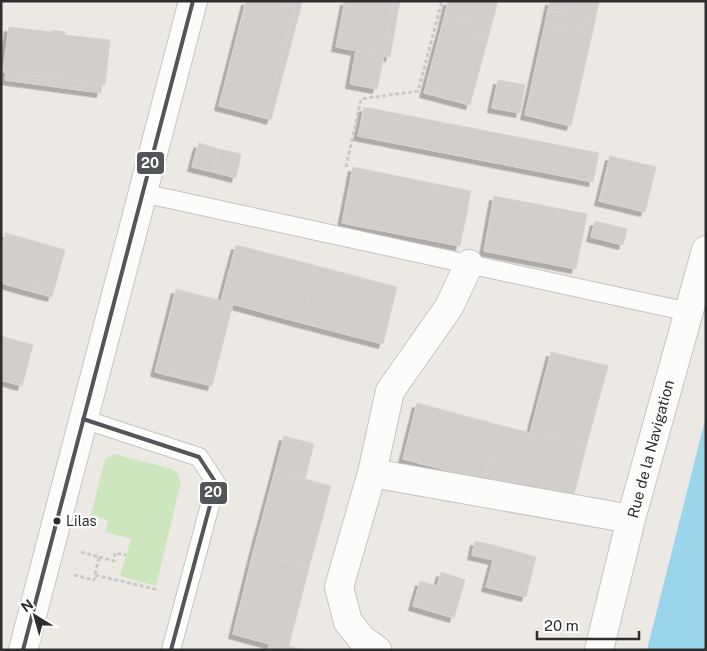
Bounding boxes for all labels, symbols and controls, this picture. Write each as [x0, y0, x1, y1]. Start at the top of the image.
line badge: 20 [136, 151, 165, 175]
text: 20 [141, 155, 159, 171]
street label: Rue de la Navigation [624, 378, 677, 520]
line badge: 20 [199, 481, 228, 505]
text: 20 [204, 484, 222, 500]
place label: Lilas [66, 513, 97, 529]
marker: Lilas [52, 516, 62, 526]
north arrow [10, 591, 60, 641]
text: N [18, 596, 36, 615]
scale bar [537, 608, 640, 640]
text: 20 m [544, 617, 579, 634]

